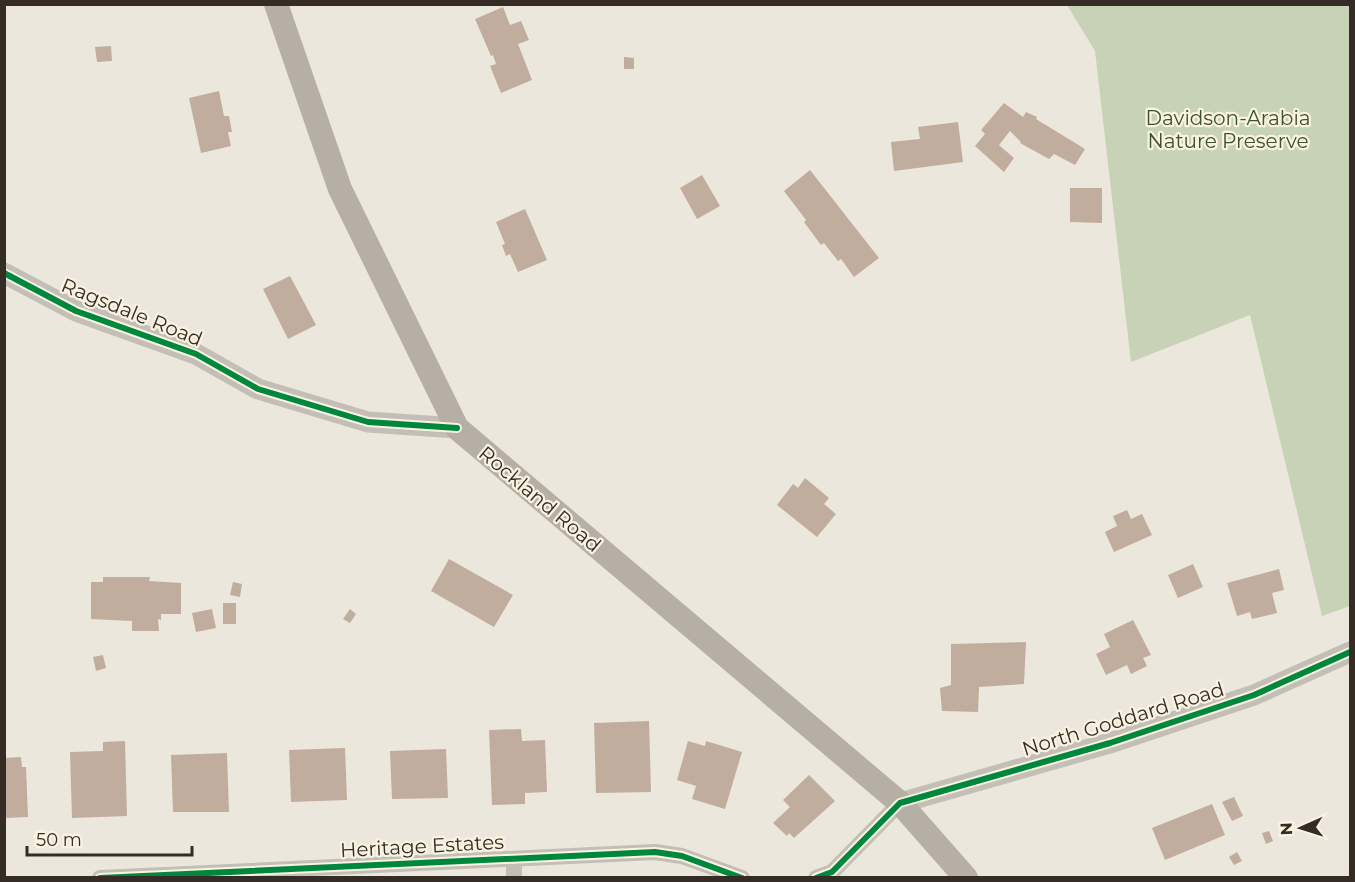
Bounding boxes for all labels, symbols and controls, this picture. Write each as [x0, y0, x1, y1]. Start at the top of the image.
park label: Davidson-Arabia Nature Preserve [1145, 106, 1311, 153]
street label: Ragsdale Road [58, 273, 206, 351]
street label: Rockland Road [474, 441, 606, 557]
street label: North Goddard Road [1019, 677, 1227, 761]
north arrow [1271, 798, 1331, 858]
scale bar [27, 819, 192, 857]
text: N [1277, 822, 1296, 836]
text: 50 m [36, 829, 82, 851]
street label: Heritage Estates [339, 830, 505, 862]

